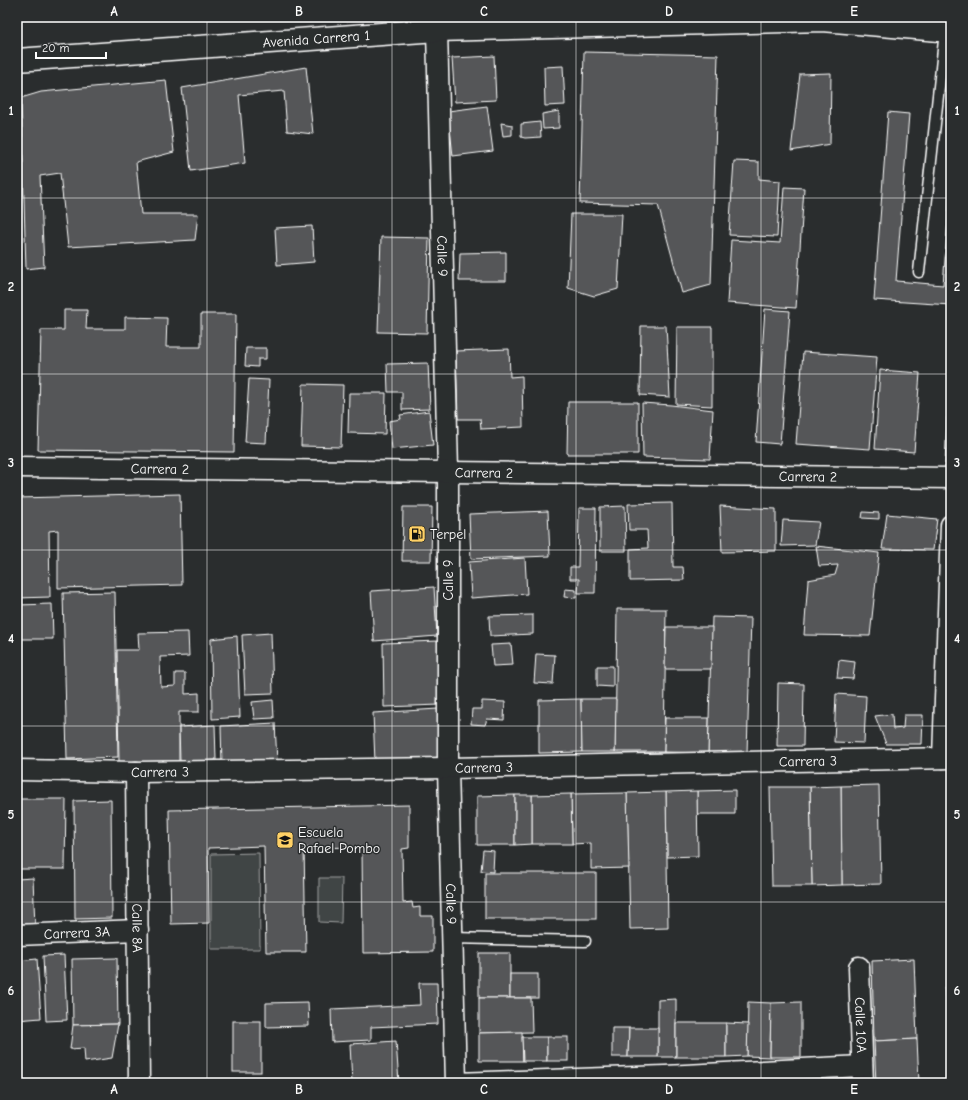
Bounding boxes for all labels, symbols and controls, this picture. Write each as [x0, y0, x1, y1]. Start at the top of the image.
text: A [110, 4, 118, 19]
text: B [295, 4, 303, 19]
text: C [480, 4, 488, 19]
text: D [665, 4, 673, 19]
text: E [850, 4, 858, 19]
street label: Avenida Carrera 1 [262, 27, 370, 51]
scale bar [36, 34, 106, 60]
text: 20 m [42, 41, 70, 55]
text: 1 [8, 103, 14, 118]
text: 1 [954, 103, 960, 118]
street label: Calle 9 [433, 235, 451, 277]
text: 2 [8, 279, 14, 294]
text: 2 [954, 279, 960, 294]
text: 3 [8, 455, 14, 470]
text: 3 [954, 455, 960, 470]
street label: Carrera 2 [131, 460, 189, 478]
street label: Carrera 2 [455, 464, 513, 482]
street label: Carrera 2 [779, 468, 837, 486]
fuel station icon: Terpel [407, 524, 427, 544]
place label: Terpel [430, 526, 466, 543]
street label: Calle 9 [440, 559, 457, 601]
text: 4 [8, 631, 14, 646]
text: 4 [954, 631, 960, 646]
street label: Carrera 3 [779, 752, 837, 770]
street label: Carrera 3 [455, 759, 513, 777]
street label: Carrera 3 [131, 763, 189, 781]
text: 5 [8, 807, 15, 822]
text: 5 [954, 807, 961, 822]
place label: Escuela Rafael Pombo [298, 824, 380, 857]
school or university icon: Escuela Rafael Pombo [275, 830, 295, 850]
street label: Calle 9 [442, 883, 460, 925]
street label: Calle 8A [128, 903, 146, 953]
street label: Carrera 3A [44, 923, 110, 943]
text: 6 [8, 983, 15, 998]
text: 6 [954, 983, 961, 998]
street label: Calle 10A [851, 997, 870, 1053]
text: A [110, 1082, 118, 1097]
text: B [295, 1082, 303, 1097]
text: C [480, 1082, 488, 1097]
text: D [665, 1082, 673, 1097]
text: E [850, 1082, 858, 1097]

